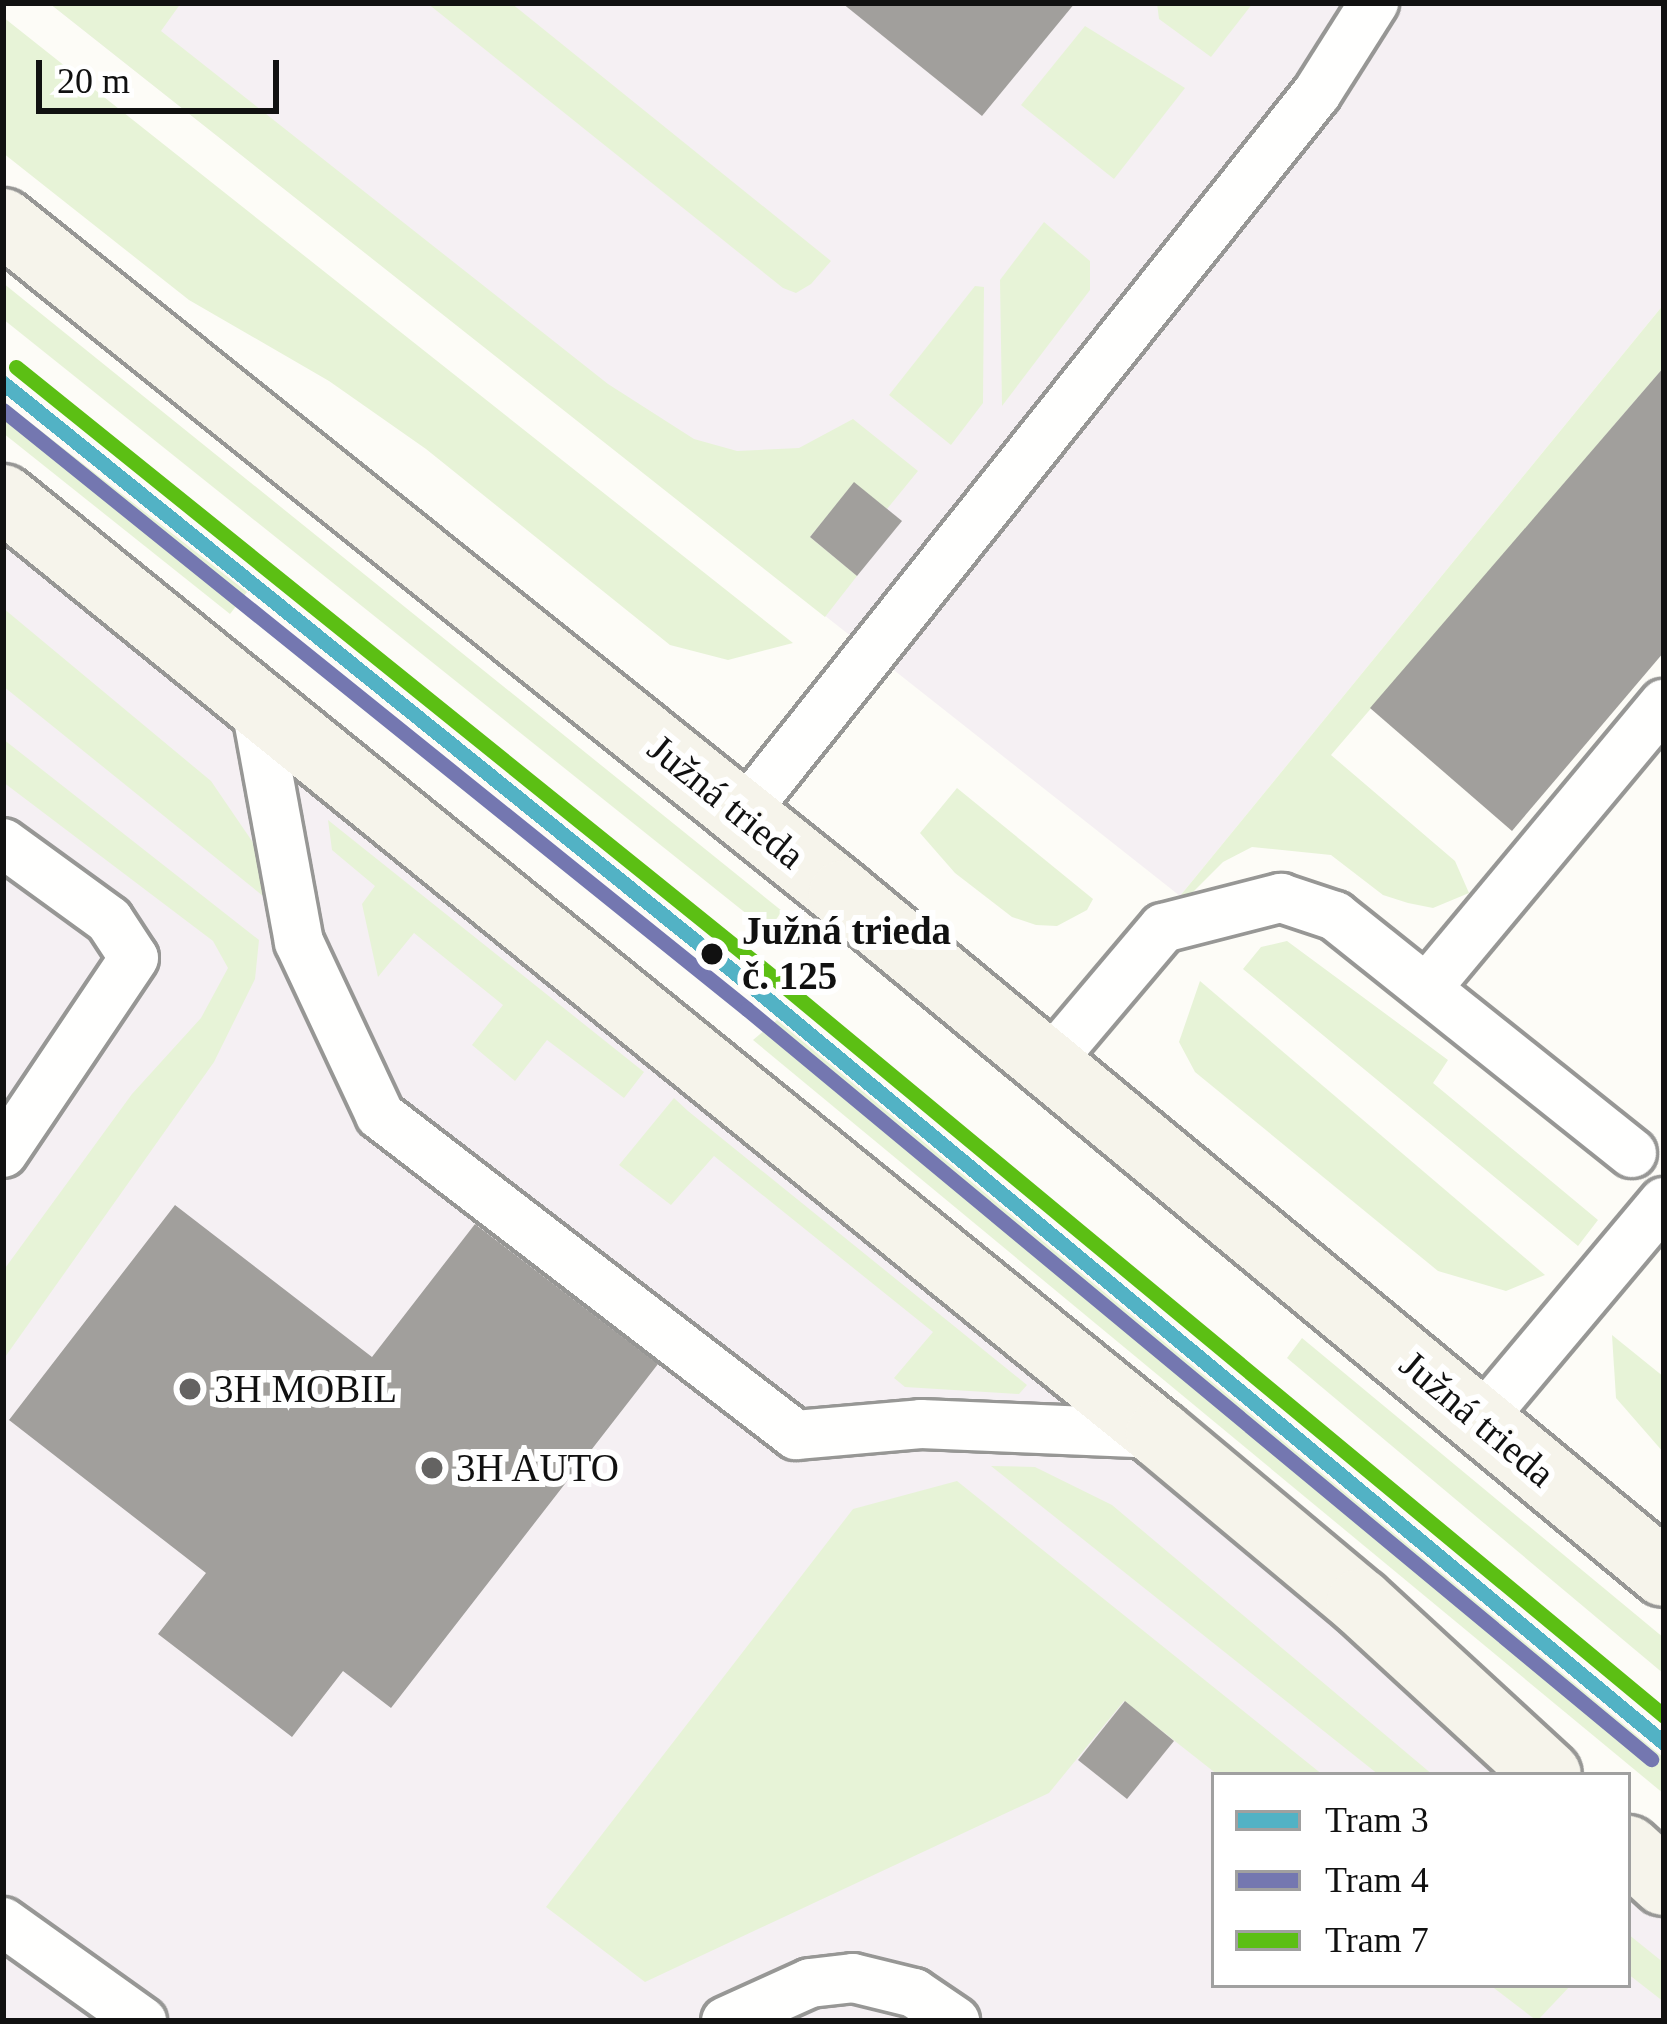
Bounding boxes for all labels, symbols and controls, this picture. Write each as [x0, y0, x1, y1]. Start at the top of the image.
scale bar [42, 36, 285, 110]
text: 20 m [57, 61, 130, 101]
street label: Južná trieda [638, 725, 814, 879]
place label: Južná trieda č. 125 [742, 909, 951, 1000]
marker: Južná trieda č. 125 [693, 935, 731, 973]
street label: Južná trieda [1390, 1341, 1564, 1497]
place label: 3H MOBIL [214, 1366, 397, 1412]
marker: 3H MOBIL [177, 1376, 203, 1402]
place label: 3H AUTO [456, 1445, 621, 1491]
marker: 3H AUTO [419, 1455, 445, 1481]
legend [1211, 1772, 1631, 1988]
text: Tram 3 [1325, 1800, 1429, 1840]
text: Tram 4 [1325, 1860, 1429, 1900]
text: Tram 7 [1325, 1920, 1429, 1960]

